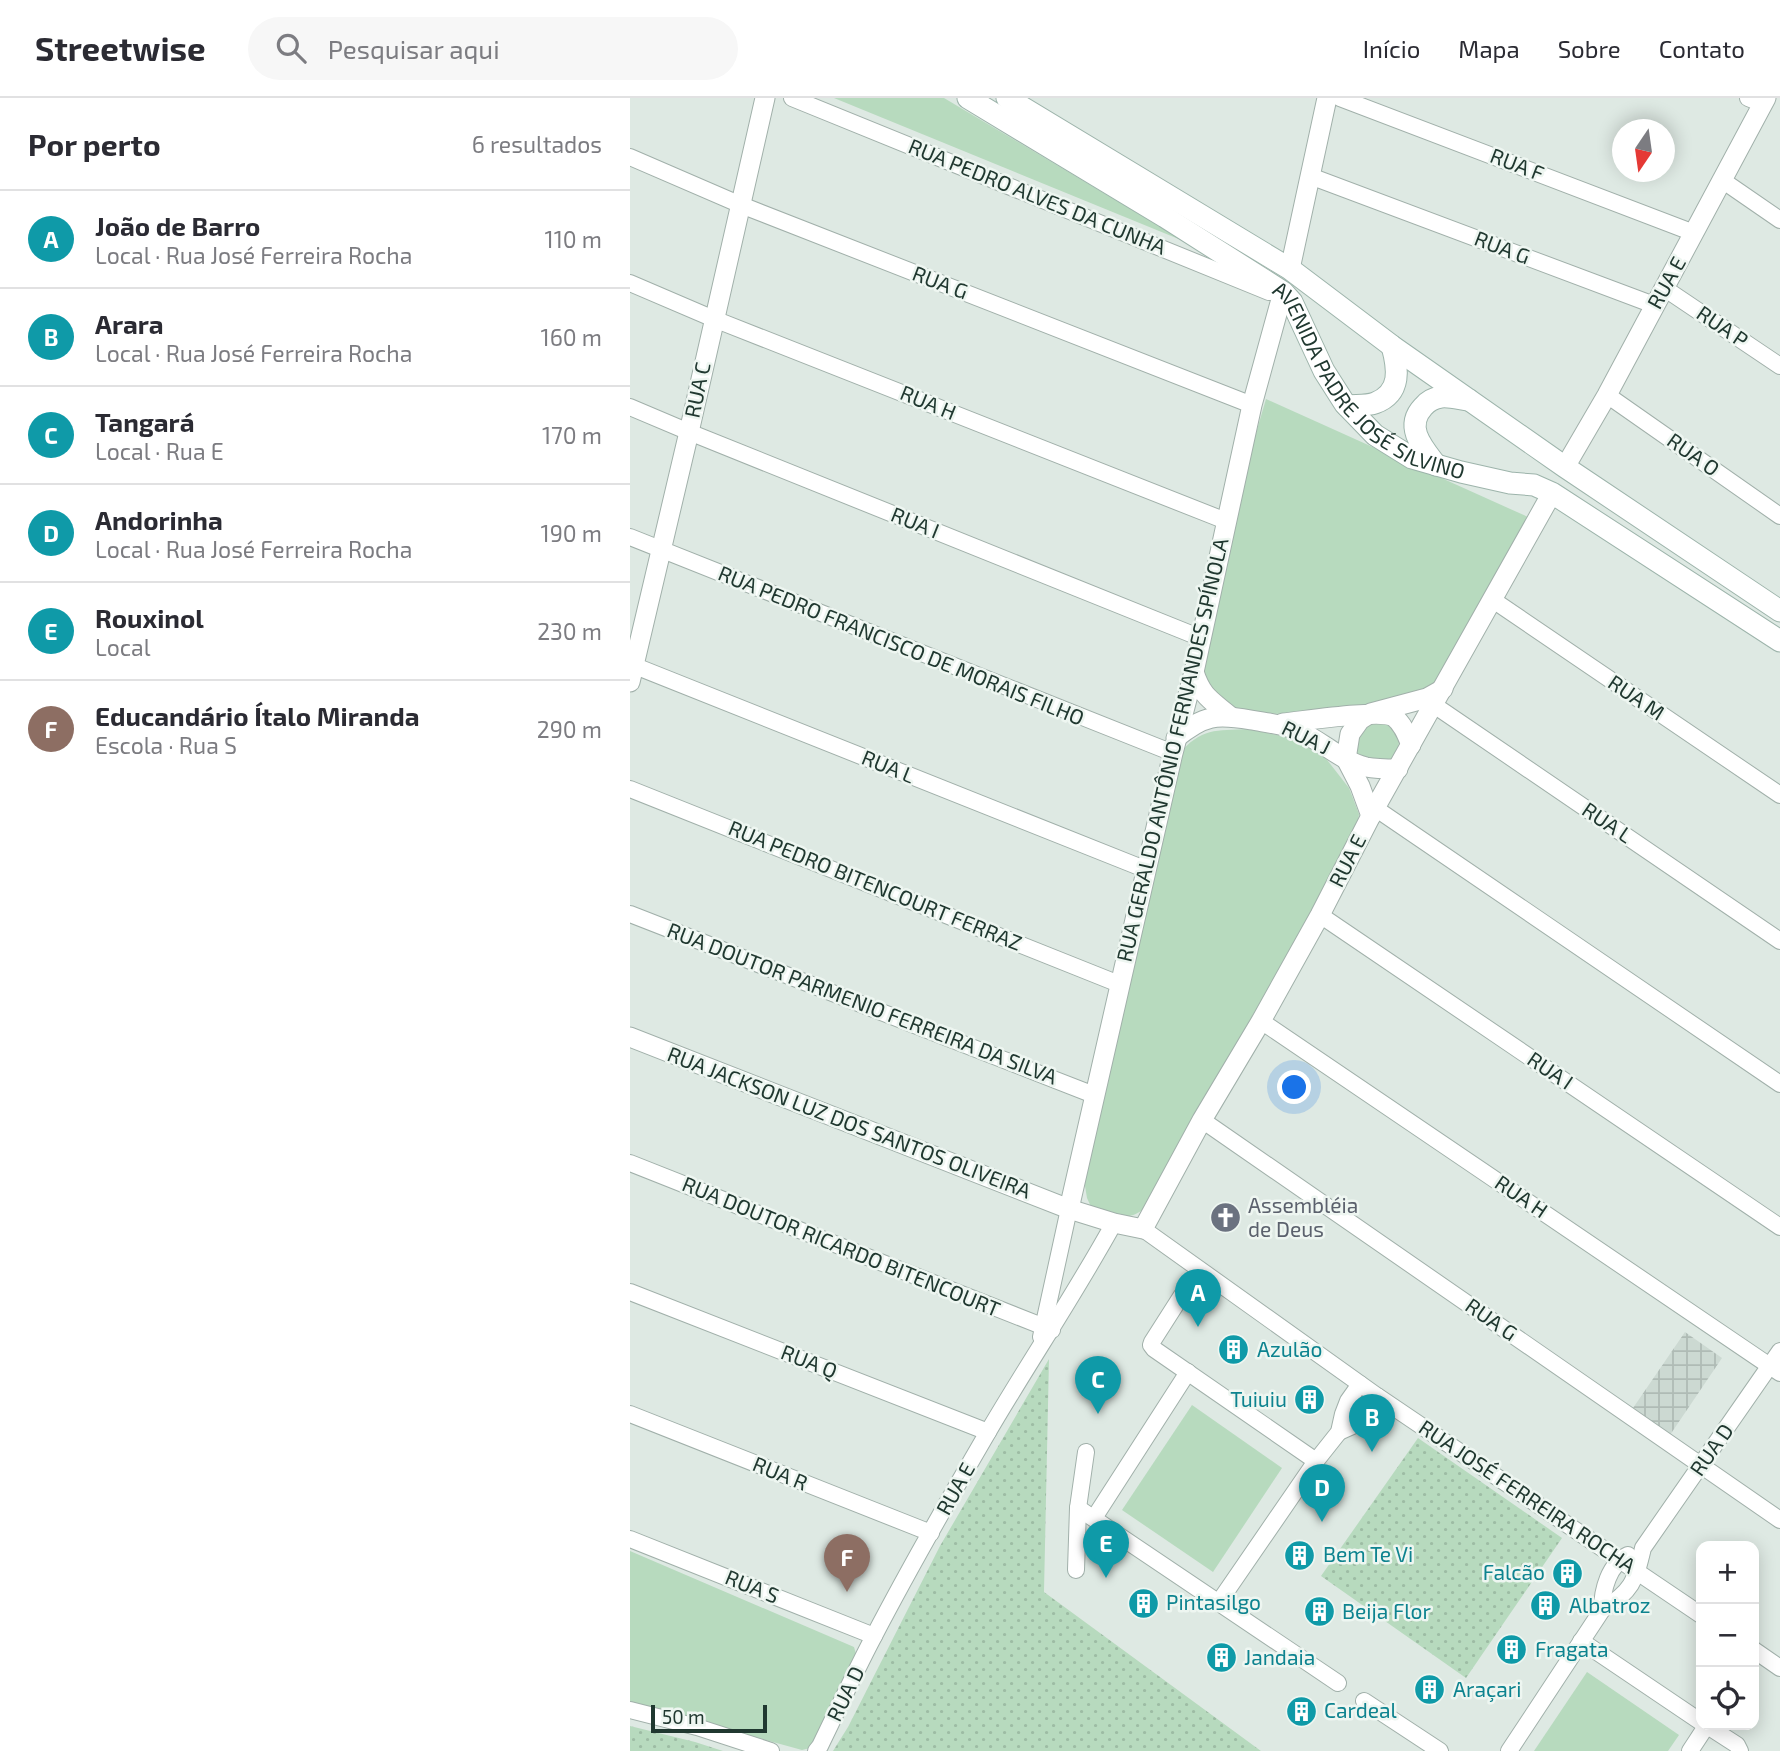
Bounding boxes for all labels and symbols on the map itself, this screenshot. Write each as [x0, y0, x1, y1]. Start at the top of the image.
north arrow [1612, 119, 1675, 182]
street label: RUA PEDRO ALVES DA CUNHA [905, 132, 1170, 259]
street label: RUA F [1487, 142, 1548, 185]
street label: RUA G [1471, 225, 1534, 269]
street label: RUA E [1641, 252, 1690, 313]
street label: RUA G [909, 260, 972, 304]
street label: AVENIDA PADRE JOSÉ SILVINO [1269, 275, 1468, 483]
street label: RUA P [1692, 300, 1753, 352]
street label: RUA C [678, 360, 715, 420]
street label: RUA H [897, 379, 960, 424]
street label: RUA O [1663, 427, 1725, 481]
street label: RUA I [888, 501, 943, 542]
street label: RUA GERALDO ANTÔNIO FERNANDES SPÍNOLA [1111, 535, 1233, 964]
street label: RUA PEDRO FRANCISCO DE MORAIS FILHO [715, 560, 1088, 730]
street label: RUA M [1604, 669, 1670, 725]
street label: RUA J [1278, 714, 1335, 759]
street label: RUA L [858, 744, 919, 788]
street label: RUA L [1578, 796, 1638, 848]
street label: RUA PEDRO BITENCOURT FERRAZ [725, 814, 1026, 955]
street label: RUA E [1323, 830, 1370, 891]
street label: RUA DOUTOR PARMENIO FERREIRA DA SILVA [664, 916, 1061, 1089]
street label: RUA JACKSON LUZ DOS SANTOS OLIVEIRA [664, 1041, 1035, 1203]
street label: RUA I [1523, 1046, 1578, 1094]
your location [1277, 1070, 1311, 1104]
street label: RUA H [1491, 1169, 1553, 1222]
street label: RUA DOUTOR RICARDO BITENCOURT [679, 1170, 1004, 1321]
place label: Assembléia de Deus [1248, 1192, 1358, 1241]
church icon: Assembléia de Deus [1208, 1201, 1242, 1235]
pin: A [1175, 1269, 1221, 1327]
street label: RUA G [1461, 1292, 1523, 1345]
building icon: Azulão [1217, 1333, 1251, 1367]
place label: Azulão [1257, 1336, 1322, 1361]
street label: RUA Q [778, 1339, 841, 1384]
pin: C [1075, 1356, 1121, 1414]
building icon: Tuiuiu [1293, 1383, 1327, 1417]
place label: Tuiuiu [1230, 1386, 1287, 1411]
pin: B [1349, 1394, 1395, 1452]
street label: RUA JOSÉ FERREIRA ROCHA [1415, 1414, 1641, 1578]
street label: RUA D [1684, 1418, 1738, 1480]
street label: RUA R [749, 1450, 812, 1495]
street label: RUA E [930, 1458, 979, 1519]
pin: D [1299, 1464, 1345, 1522]
pin: E [1083, 1520, 1129, 1578]
pin: F [824, 1534, 870, 1592]
building icon: Bem Te Vi [1283, 1538, 1317, 1572]
place label: Bem Te Vi [1323, 1541, 1413, 1566]
building icon: Falcão [1551, 1556, 1585, 1590]
place label: Falcão [1483, 1559, 1545, 1584]
street label: RUA S [722, 1564, 783, 1608]
building icon: Pintasilgo [1126, 1586, 1160, 1620]
place label: Pintasilgo [1166, 1589, 1261, 1614]
building icon: Albatroz [1529, 1589, 1563, 1623]
place label: Albatroz [1569, 1592, 1651, 1617]
building icon: Beija Flor [1302, 1595, 1336, 1629]
place label: Beija Flor [1342, 1598, 1431, 1624]
building icon: Fragata [1495, 1633, 1529, 1667]
place label: Fragata [1535, 1636, 1609, 1661]
building icon: Jandaia [1204, 1641, 1238, 1675]
place label: Jandaia [1244, 1644, 1315, 1669]
street label: RUA D [821, 1662, 869, 1725]
building icon: Araçari [1413, 1673, 1447, 1707]
place label: Araçari [1453, 1676, 1521, 1703]
building icon: Cardeal [1284, 1694, 1318, 1728]
place label: Cardeal [1324, 1697, 1398, 1722]
scale bar [651, 1702, 766, 1734]

